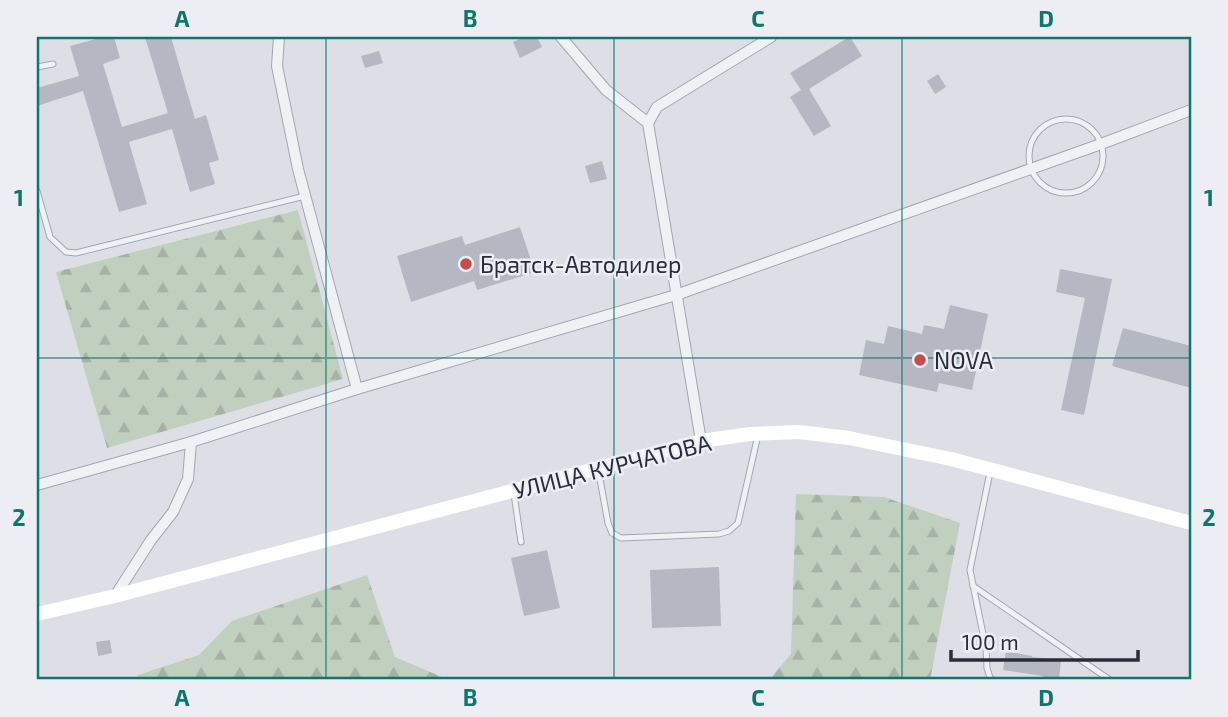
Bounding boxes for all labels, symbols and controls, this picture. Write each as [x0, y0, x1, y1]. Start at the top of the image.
text: A [174, 4, 190, 32]
text: B [463, 4, 477, 32]
text: C [751, 4, 765, 32]
text: D [1038, 4, 1054, 32]
text: 1 [14, 183, 24, 211]
text: 1 [1204, 183, 1214, 211]
place label: Братск-Автодилер [480, 250, 681, 278]
marker: Братск-Автодилер [458, 256, 474, 272]
place label: NOVA [934, 346, 994, 374]
marker: NOVA [912, 352, 928, 368]
street label: УЛИЦА КУРЧАТОВА [510, 428, 714, 504]
text: 2 [12, 503, 26, 531]
text: 2 [1202, 503, 1216, 531]
scale bar [951, 619, 1139, 663]
text: 100 m [962, 629, 1019, 654]
text: A [174, 683, 190, 711]
text: B [463, 683, 477, 711]
text: C [751, 683, 765, 711]
text: D [1038, 683, 1054, 711]

